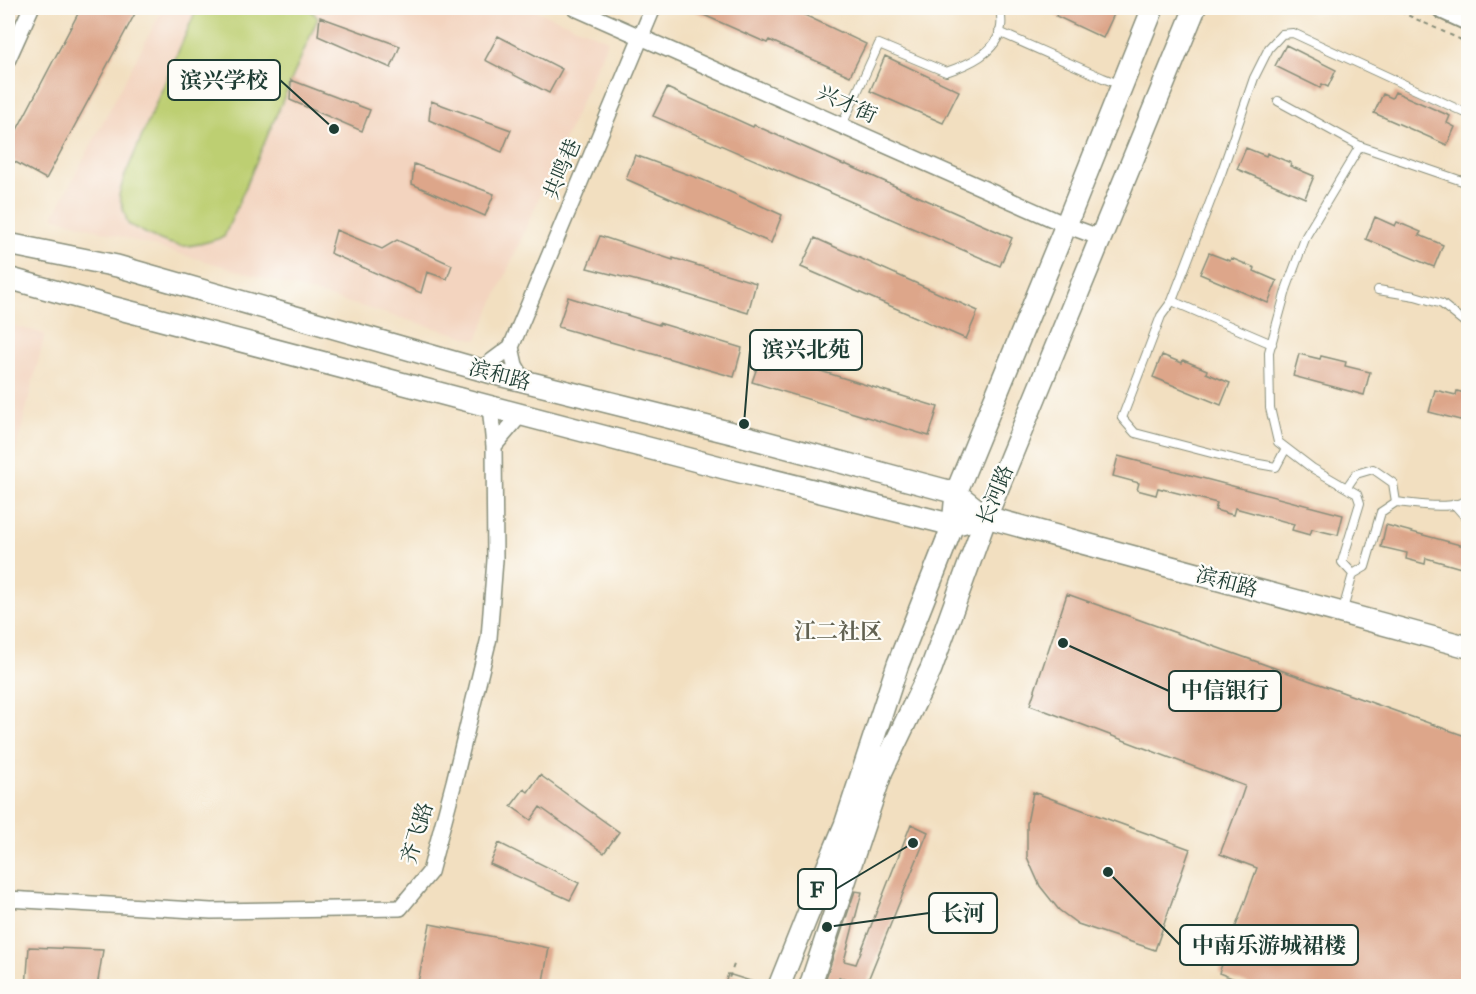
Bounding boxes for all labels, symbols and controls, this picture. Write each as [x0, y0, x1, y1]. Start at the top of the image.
callout: 滨兴学校 [168, 60, 280, 100]
text: 滨兴学校 [180, 67, 268, 94]
street label: 兴才街 [813, 79, 881, 129]
street label: 共鸣巷 [538, 135, 586, 203]
callout: 滨兴北苑 [750, 330, 862, 370]
text: 滨兴北苑 [762, 336, 850, 363]
street label: 滨和路 [466, 354, 534, 396]
street label: 长河路 [971, 461, 1019, 529]
street label: 滨和路 [1193, 561, 1261, 603]
district label: 江二社区 [794, 618, 882, 645]
callout: 中信银行 [1169, 671, 1281, 711]
text: 中信银行 [1181, 677, 1269, 704]
street label: 齐飞路 [395, 799, 439, 867]
callout: F [798, 869, 836, 909]
text: F [810, 876, 825, 903]
callout: 长河 [929, 893, 997, 933]
text: 长河 [941, 900, 985, 927]
callout: 中南乐游城裙楼 [1180, 925, 1358, 965]
text: 中南乐游城裙楼 [1192, 932, 1346, 959]

